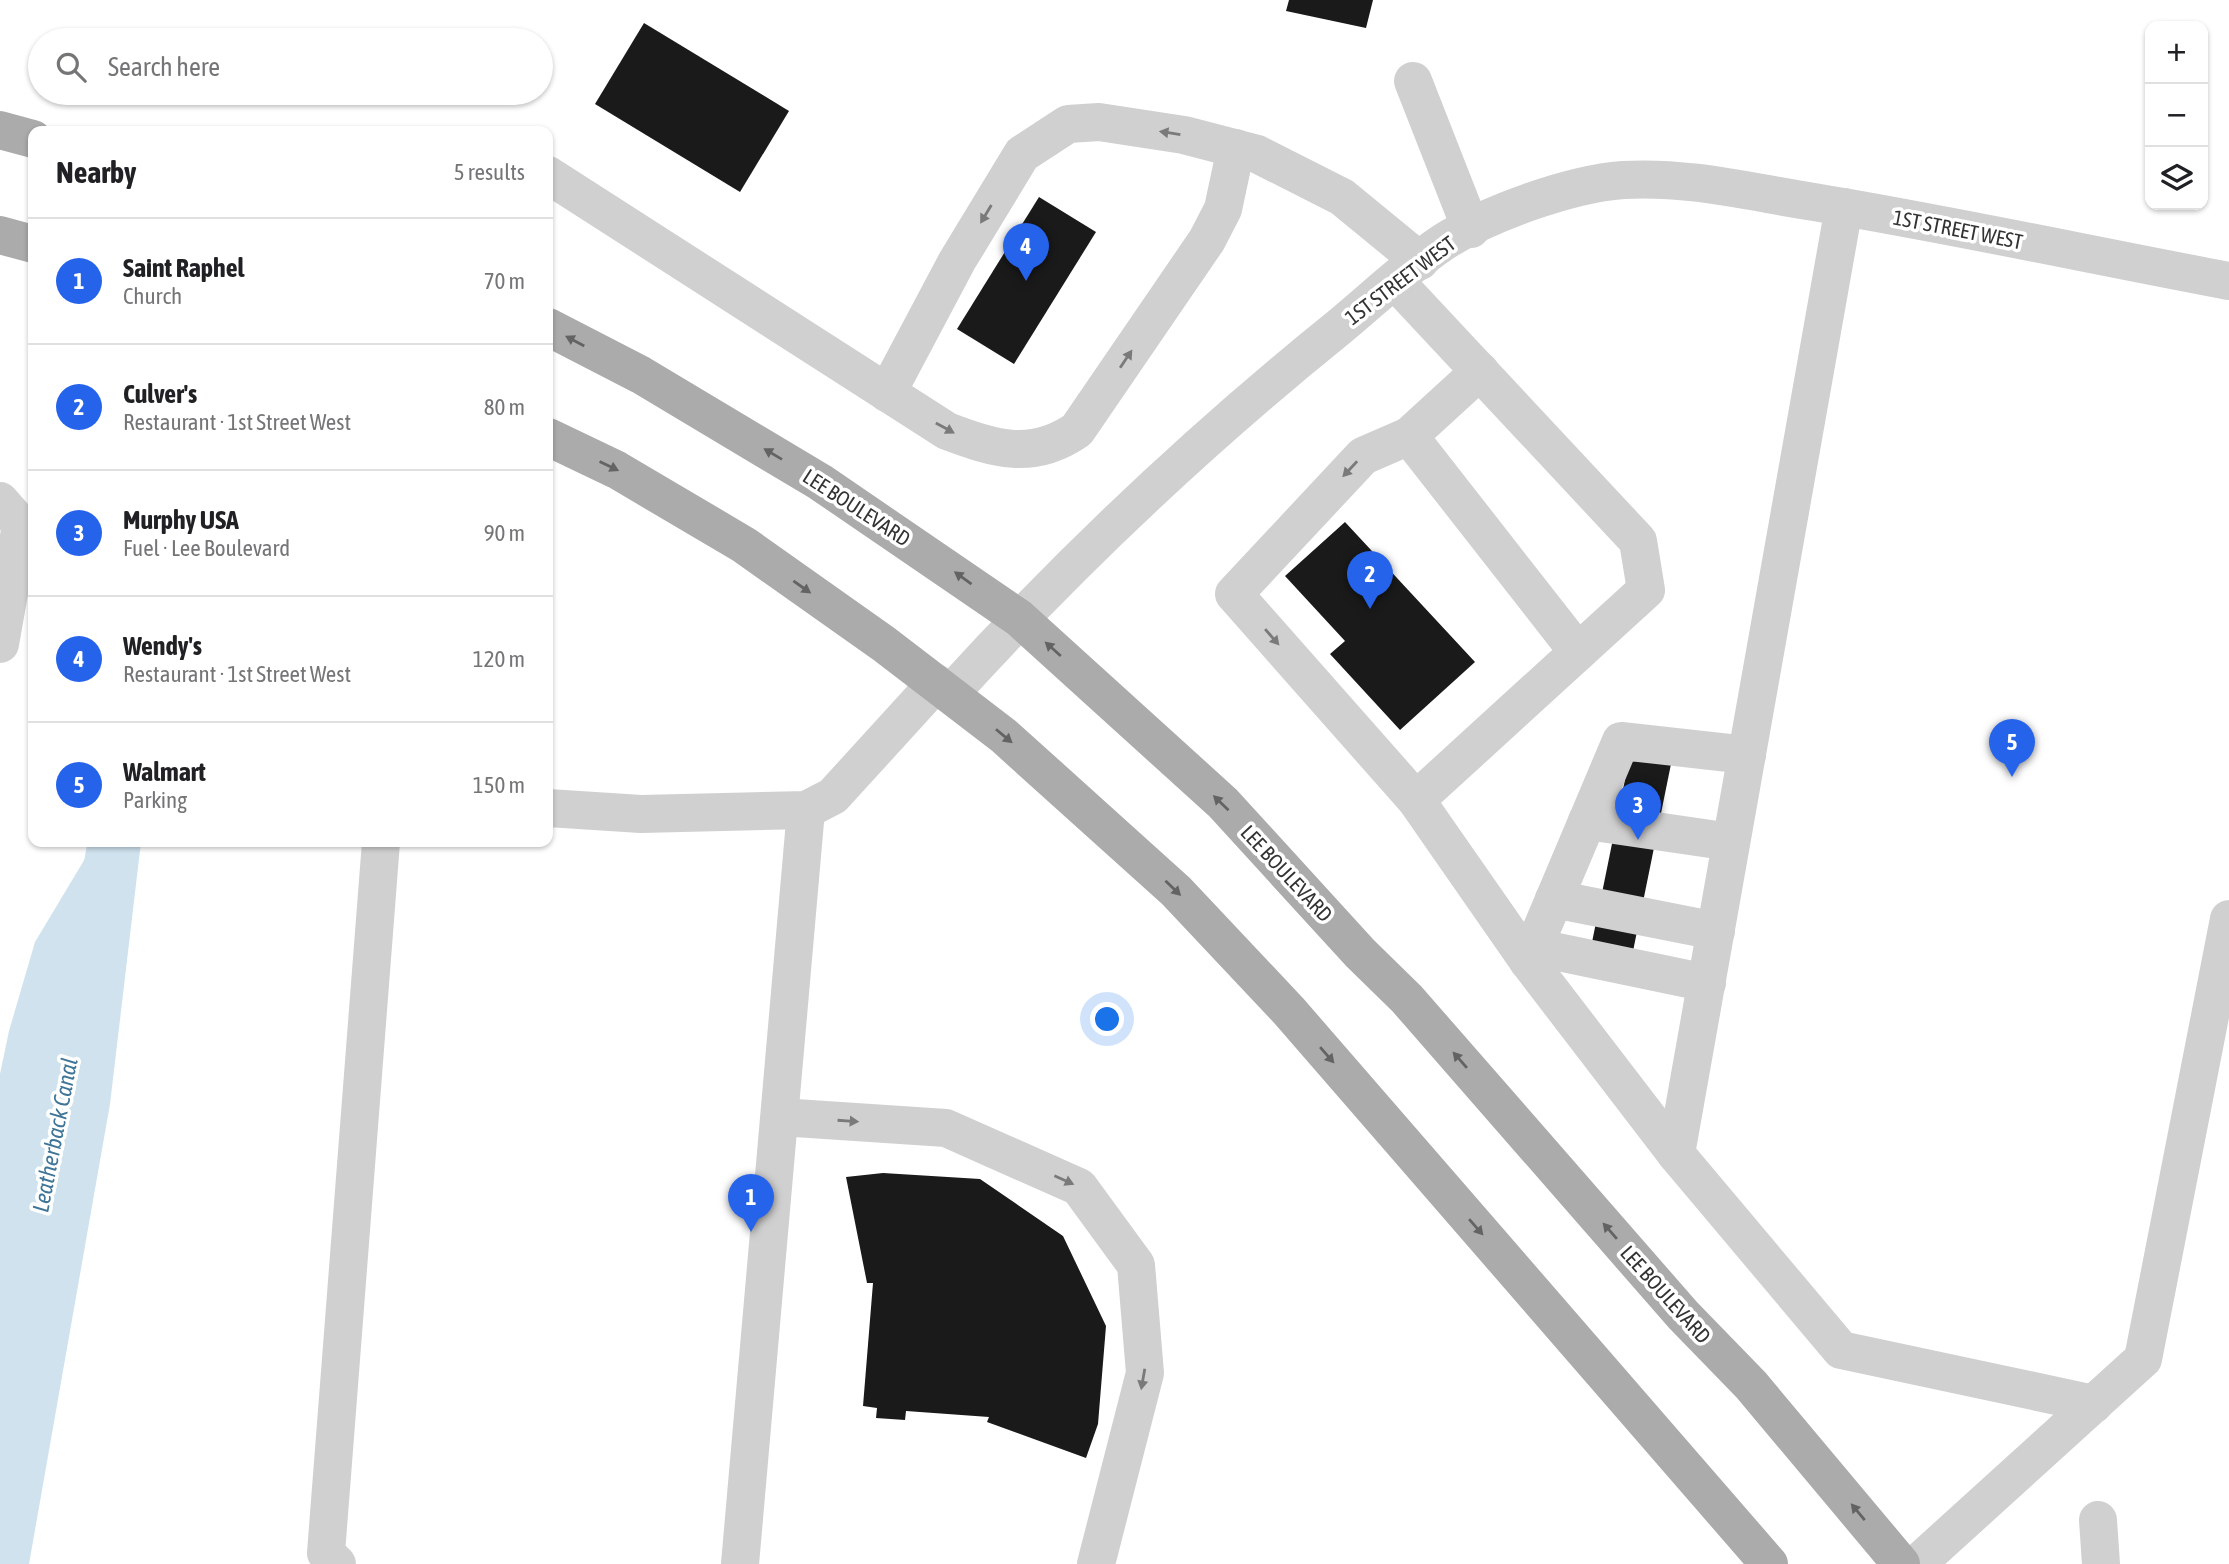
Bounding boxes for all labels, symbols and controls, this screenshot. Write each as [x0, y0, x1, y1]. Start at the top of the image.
map controls [2145, 21, 2208, 210]
button: + [2145, 21, 2208, 84]
search box [28, 28, 553, 105]
icon: search [52, 48, 90, 86]
text: Search here [108, 52, 220, 82]
button: − [2145, 84, 2208, 147]
one-way arrow [1158, 127, 1180, 138]
button: layers [2145, 147, 2208, 210]
text: Nearby [56, 155, 136, 189]
text: 5 results [454, 159, 525, 185]
one-way arrow [979, 204, 992, 223]
street label: 1ST STREET WEST [1891, 205, 2025, 253]
pin: 4 [1003, 223, 1049, 281]
street label: 1ST STREET WEST [1340, 231, 1460, 329]
text: Saint Raphel [123, 253, 244, 283]
text: 1 [74, 268, 84, 294]
text: 70 m [484, 268, 525, 294]
text: Church [123, 283, 182, 309]
one-way arrow [566, 335, 585, 347]
one-way arrow [1119, 350, 1133, 368]
text: Culver's [123, 379, 197, 409]
text: 2 [74, 394, 84, 420]
text: 80 m [484, 394, 525, 420]
text: Restaurant · 1st Street West [123, 409, 351, 435]
one-way arrow [935, 422, 955, 434]
one-way arrow [763, 448, 783, 460]
one-way arrow [1343, 460, 1359, 477]
one-way arrow [599, 461, 619, 472]
street label: LEE BOULEVARD [799, 463, 915, 551]
text: Murphy USA [123, 505, 239, 535]
text: 3 [74, 520, 84, 546]
text: 90 m [484, 520, 525, 546]
text: Fuel · Lee Boulevard [123, 535, 290, 561]
pin: 2 [1347, 551, 1393, 609]
one-way arrow [954, 571, 973, 585]
one-way arrow [793, 580, 811, 594]
one-way arrow [1264, 628, 1279, 645]
text: Wendy's [123, 631, 202, 661]
one-way arrow [1045, 642, 1062, 658]
text: 4 [74, 646, 84, 672]
text: 120 m [473, 646, 525, 672]
text: Restaurant · 1st Street West [123, 661, 351, 687]
pin: 5 [1989, 719, 2035, 777]
one-way arrow [995, 728, 1012, 743]
text: Walmart [123, 757, 206, 787]
text: 5 [74, 772, 84, 798]
text: 150 m [473, 772, 525, 798]
pin: 3 [1615, 782, 1661, 840]
text: Parking [123, 787, 187, 813]
one-way arrow [1213, 795, 1230, 811]
street label: LEE BOULEVARD [1236, 820, 1338, 926]
one-way arrow [1164, 880, 1182, 896]
your location [1090, 1002, 1124, 1036]
one-way arrow [1319, 1046, 1335, 1064]
one-way arrow [1453, 1051, 1468, 1068]
water label: Leatherback Canal [27, 1055, 83, 1215]
one-way arrow [837, 1116, 859, 1127]
pin: 1 [728, 1174, 774, 1232]
one-way arrow [1054, 1174, 1074, 1186]
one-way arrow [1468, 1218, 1484, 1236]
one-way arrow [1602, 1222, 1618, 1240]
street label: LEE BOULEVARD [1616, 1240, 1716, 1348]
one-way arrow [1137, 1368, 1148, 1390]
one-way arrow [1850, 1503, 1865, 1521]

